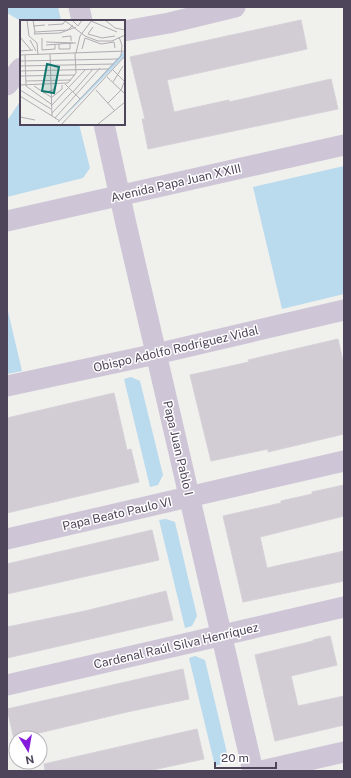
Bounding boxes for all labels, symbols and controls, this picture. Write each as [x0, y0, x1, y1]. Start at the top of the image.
inset map [20, 20, 125, 125]
street label: Avenida Papa Juan XXIII [109, 161, 243, 205]
street label: Obispo Adolfo Rodríguez Vidal [92, 323, 260, 375]
street label: Papa Juan Pablo I [160, 399, 196, 497]
street label: Papa Beato Paulo VI [61, 495, 173, 533]
street label: Cardenal Raúl Silva Henríquez [92, 620, 260, 672]
north arrow [8, 730, 48, 770]
scale bar [215, 744, 276, 770]
text: 20 m [221, 751, 249, 765]
text: N [25, 753, 35, 767]

